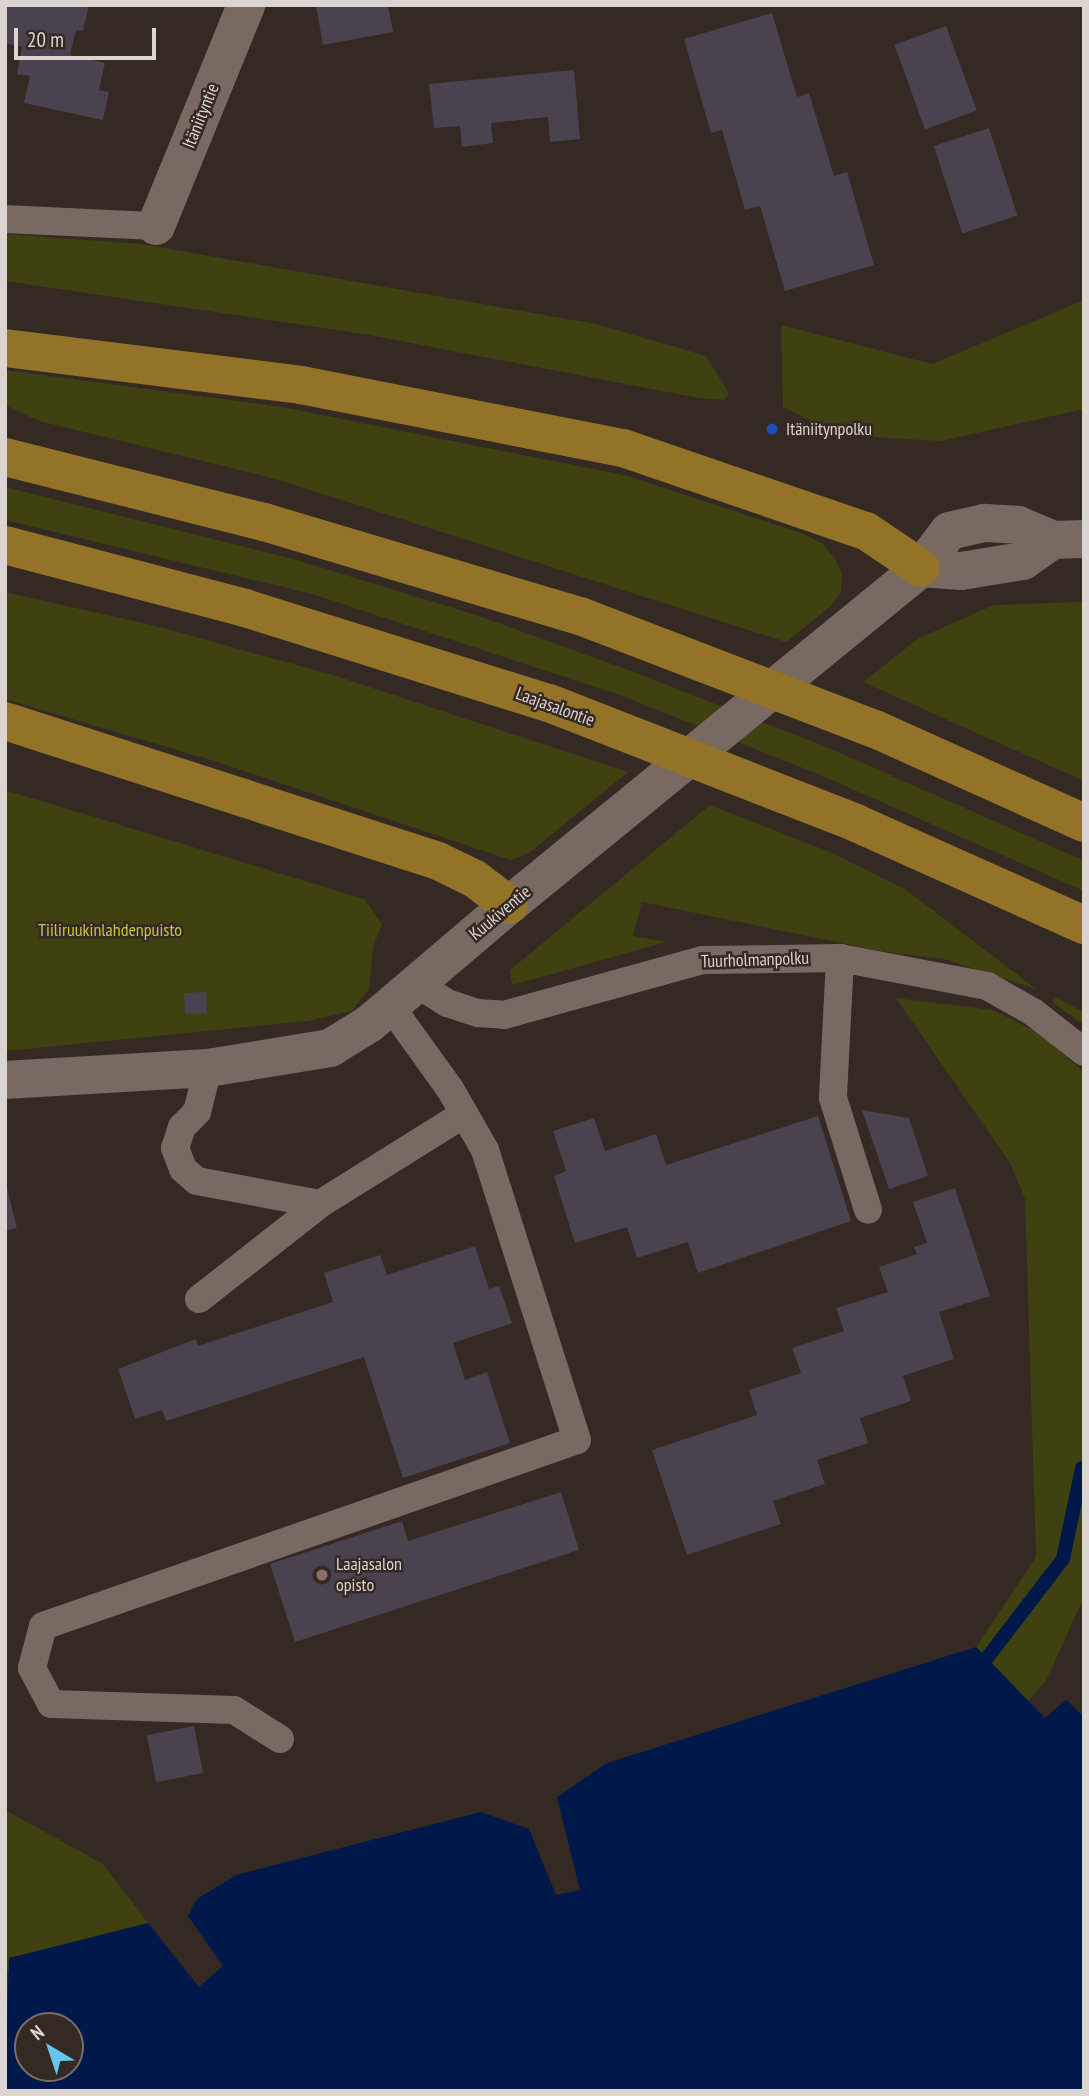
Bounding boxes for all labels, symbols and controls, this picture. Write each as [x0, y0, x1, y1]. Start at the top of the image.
scale bar [18, 14, 159, 58]
text: 20 m [27, 26, 64, 53]
street label: Itäniityntie [178, 80, 224, 152]
place label: Itäniitynpolku [786, 418, 872, 440]
marker: Itäniitynpolku [764, 421, 780, 437]
street label: Laajasalontie [513, 683, 597, 731]
street label: Kuukiventie [465, 881, 535, 945]
park label: Tiiliruukinlahdenpuisto [38, 919, 182, 941]
street label: Tuurholmanpolku [700, 947, 810, 973]
place label: Laajasalon opisto [336, 1554, 402, 1596]
marker: Laajasalon opisto [314, 1567, 330, 1583]
north arrow [14, 2012, 84, 2082]
text: N [25, 2020, 49, 2045]

